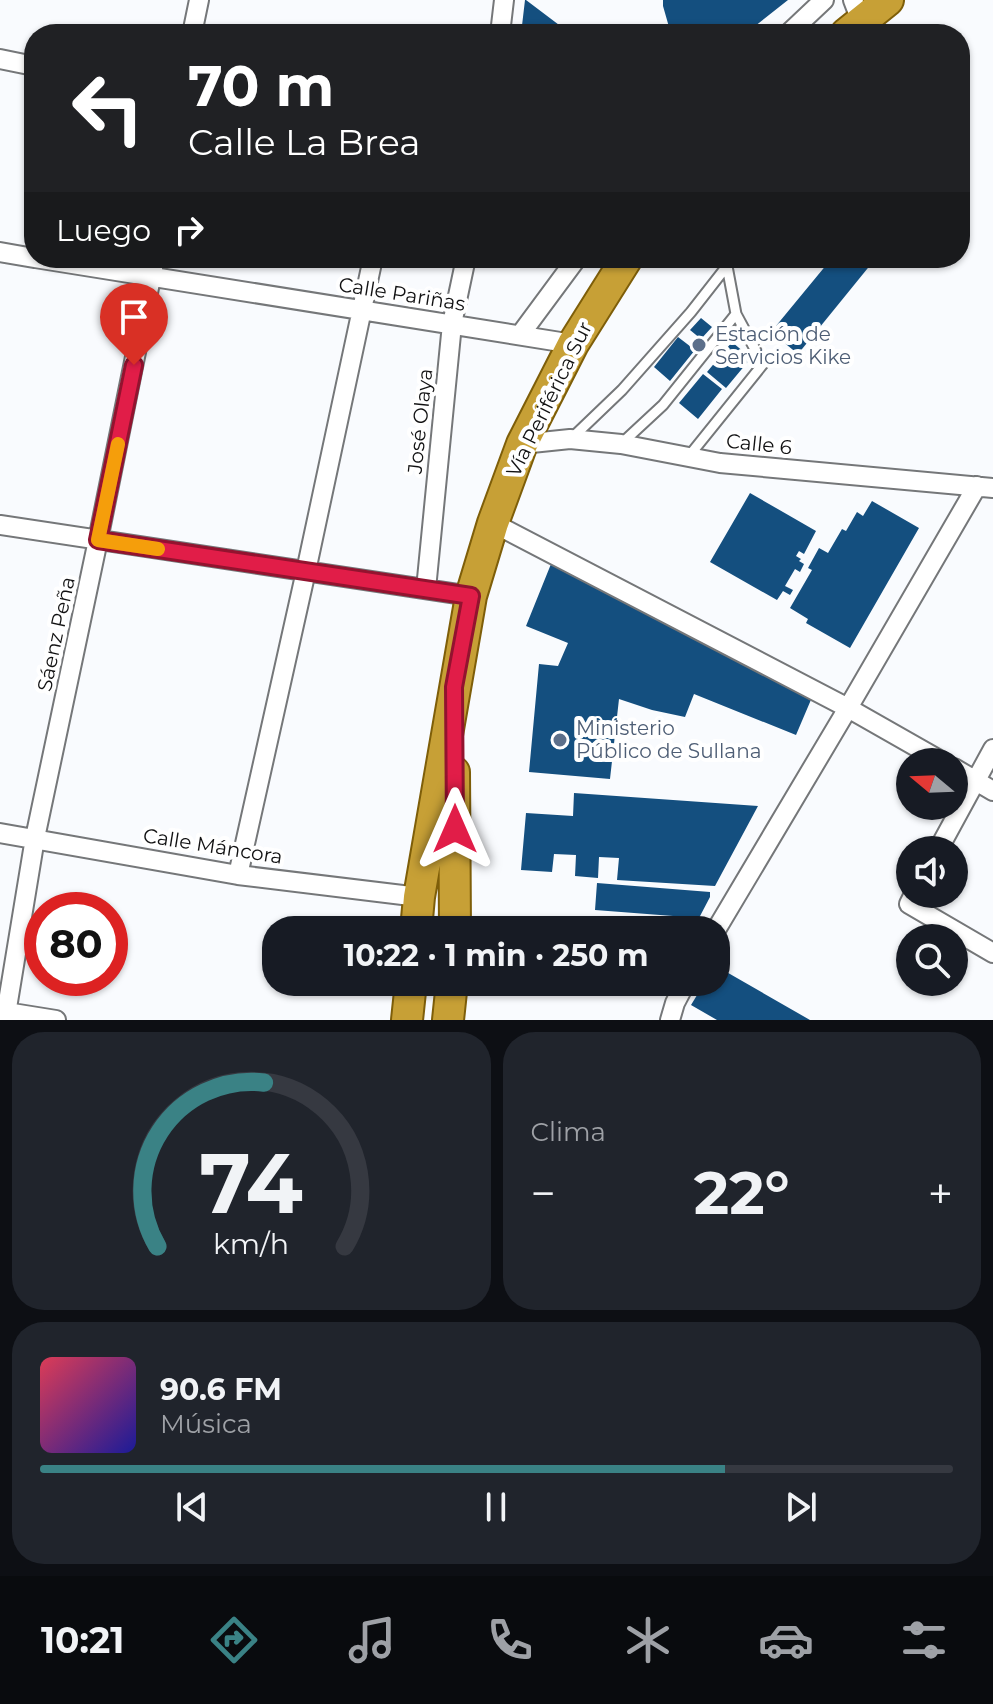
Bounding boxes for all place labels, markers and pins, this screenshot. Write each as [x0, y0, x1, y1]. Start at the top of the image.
pin [100, 283, 168, 365]
place label: Estación de Servicios Kike [715, 322, 851, 369]
marker: Estación de Servicios Kike [690, 336, 708, 354]
place label: Ministerio Público de Sullana [576, 716, 761, 763]
marker: Ministerio Público de Sullana [551, 731, 569, 749]

